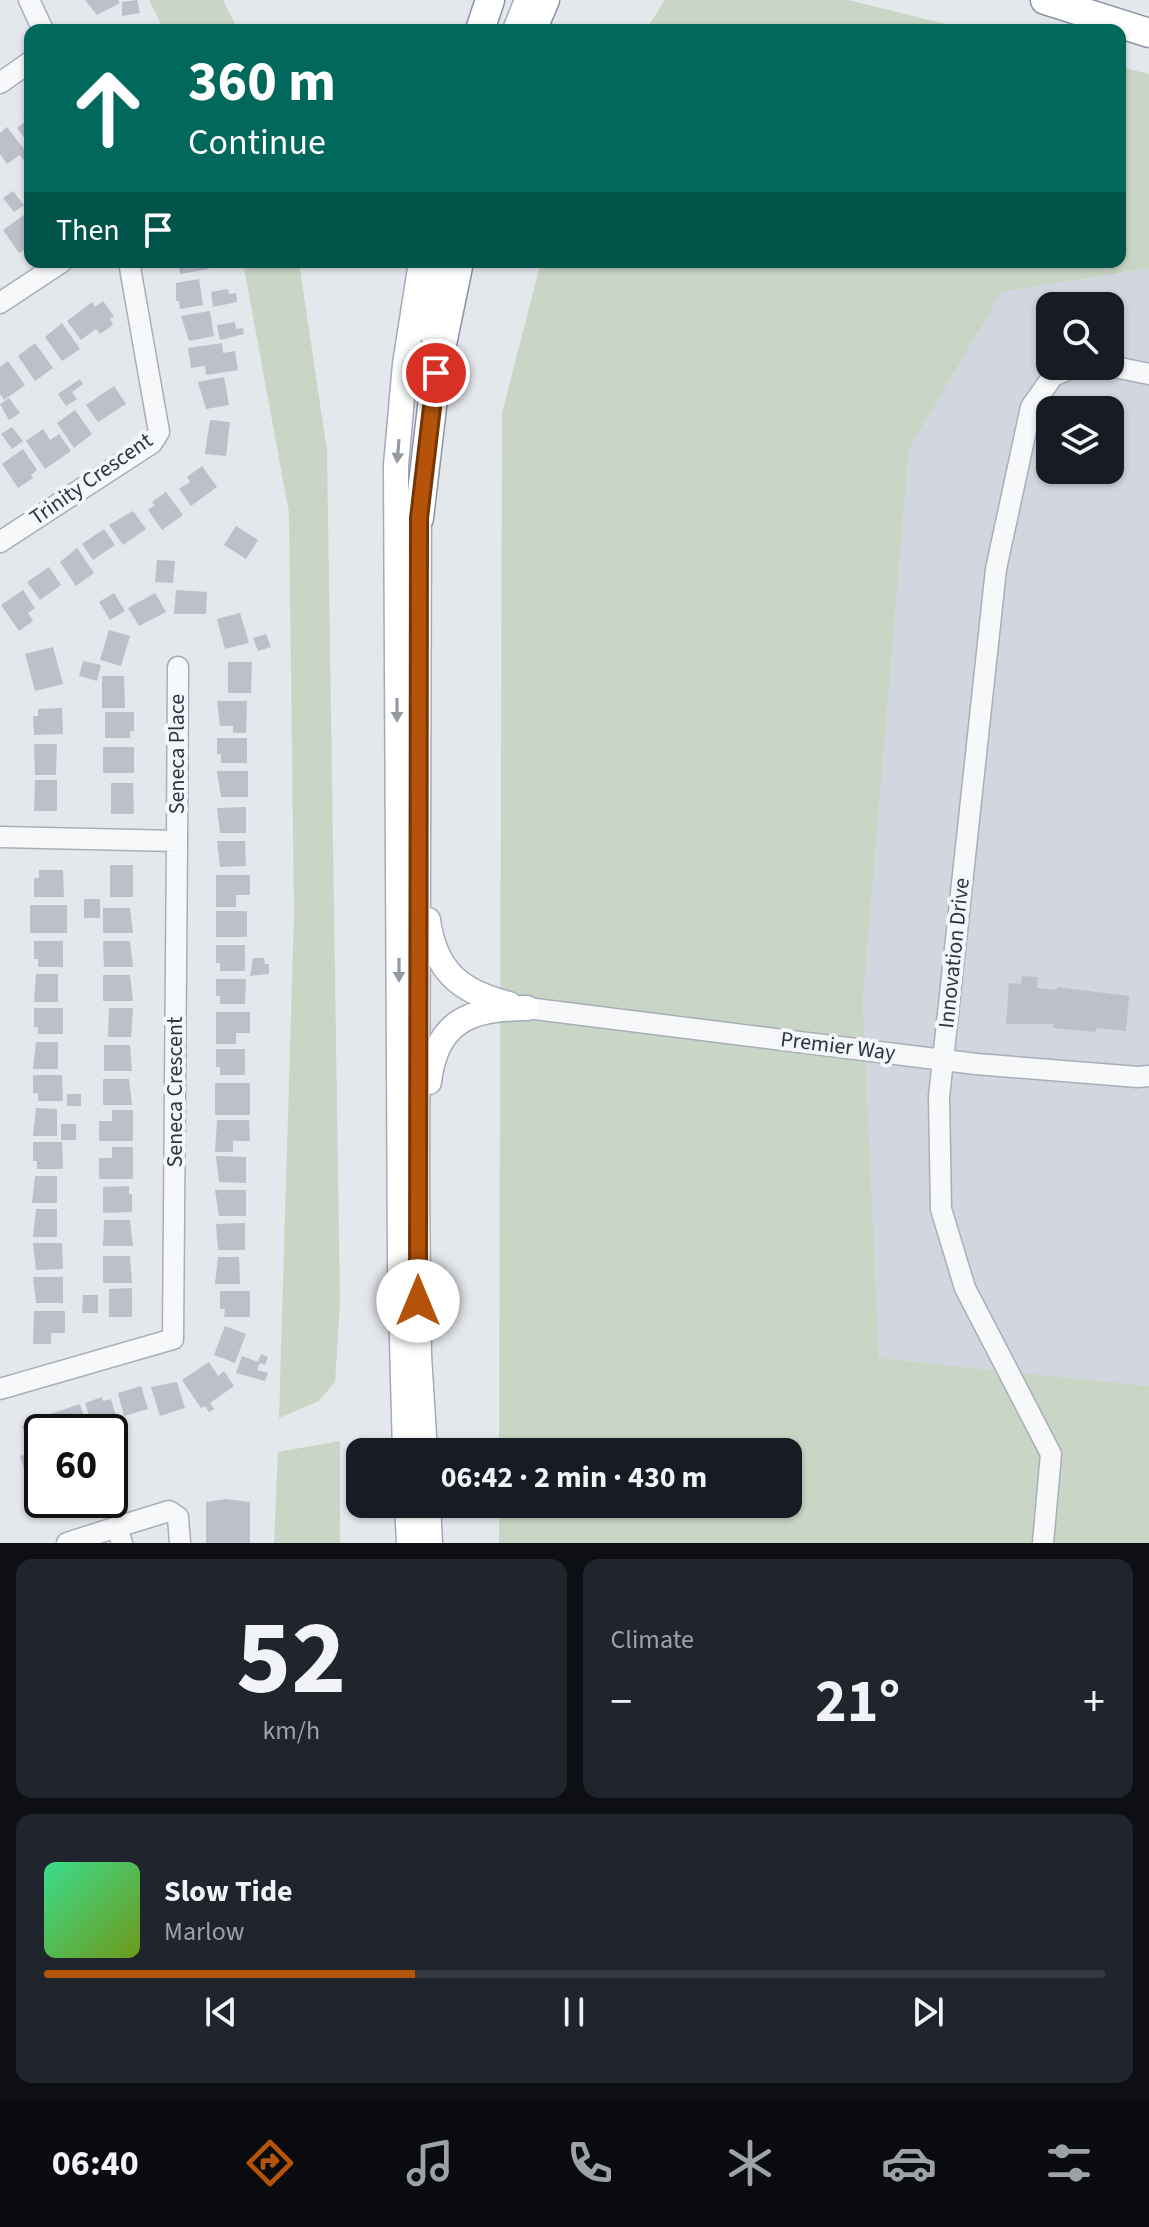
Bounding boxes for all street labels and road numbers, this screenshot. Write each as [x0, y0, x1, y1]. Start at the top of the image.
street label: Trinity Crescent [23, 424, 159, 533]
street label: Seneca Place [161, 694, 193, 814]
street label: Innovation Drive [930, 876, 978, 1030]
street label: Seneca Crescent [159, 1016, 191, 1167]
street label: Premier Way [779, 1023, 898, 1069]

